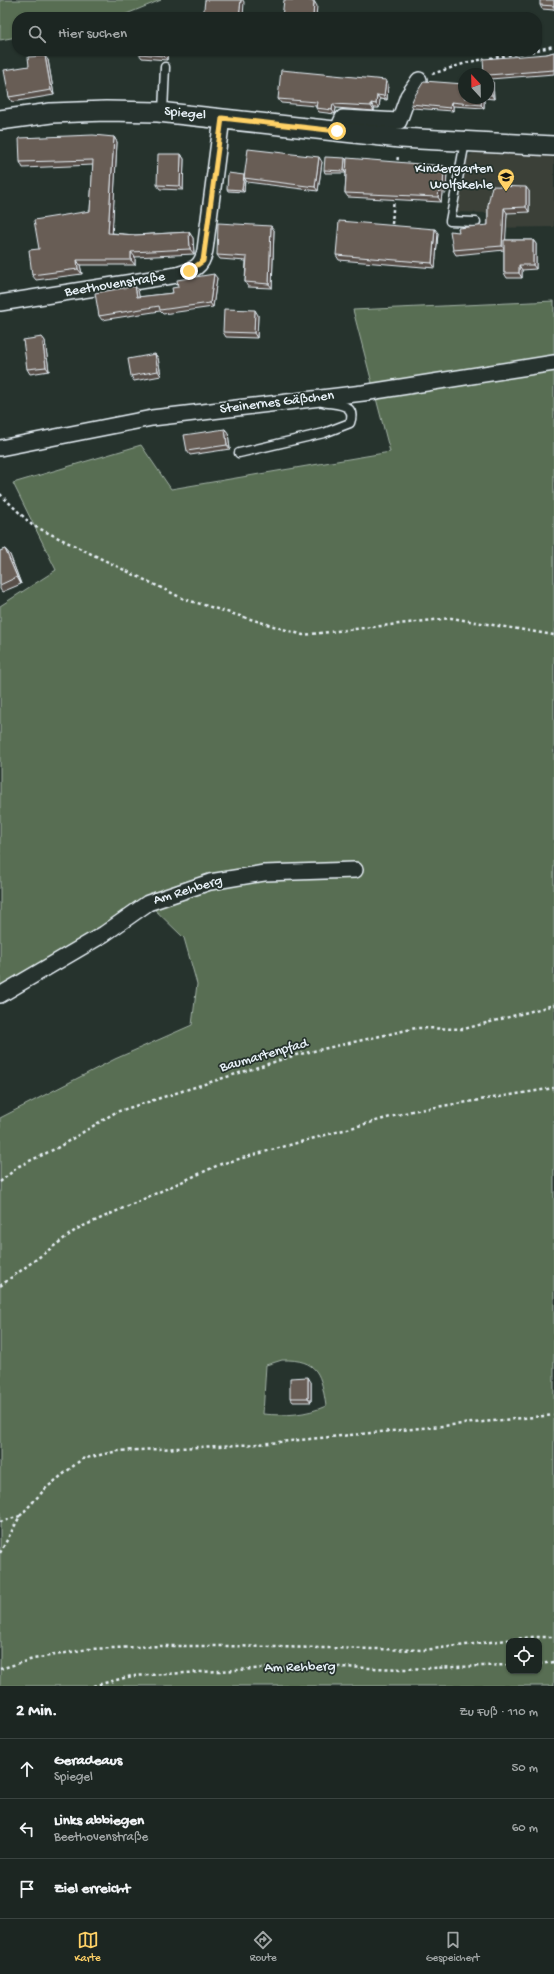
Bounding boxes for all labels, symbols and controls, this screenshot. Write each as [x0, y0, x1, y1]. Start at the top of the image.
search box [12, 12, 542, 56]
icon: search [26, 23, 48, 45]
text: Hier suchen [58, 25, 127, 43]
north arrow [458, 68, 494, 104]
street label: Spiegel [163, 103, 207, 125]
route start [328, 122, 346, 140]
place label: Kindergarten Wolfskehle [415, 161, 494, 194]
school or university icon: Kindergarten Wolfskehle [496, 167, 516, 192]
route end [180, 262, 198, 280]
street label: Beethovenstraße [63, 269, 167, 301]
street label: Steinernes Gäßchen [219, 388, 335, 418]
street label: Am Rehberg [151, 872, 225, 910]
street label: Baumartenpfad [217, 1035, 312, 1077]
map controls [506, 1638, 542, 1674]
button: locate [506, 1638, 542, 1674]
street label: Am Rehberg [264, 1659, 336, 1677]
text: 2 Min. [16, 1702, 57, 1722]
text: Zu Fuß · 110 m [459, 1705, 538, 1720]
text: Geradeaus [54, 1752, 122, 1770]
icon: ahead [16, 1758, 38, 1780]
text: 50 m [511, 1761, 538, 1776]
text: Spiegel [54, 1770, 93, 1785]
text: Links abbiegen [54, 1812, 144, 1830]
icon: left [16, 1818, 38, 1840]
text: 60 m [512, 1821, 538, 1836]
text: Beethovenstraße [54, 1830, 148, 1845]
icon: arrive [16, 1878, 38, 1900]
text: Ziel erreicht [54, 1880, 130, 1898]
tab: Karte [75, 1929, 101, 1965]
tab: Route [250, 1929, 277, 1965]
tab: Gespeichert [426, 1929, 479, 1965]

